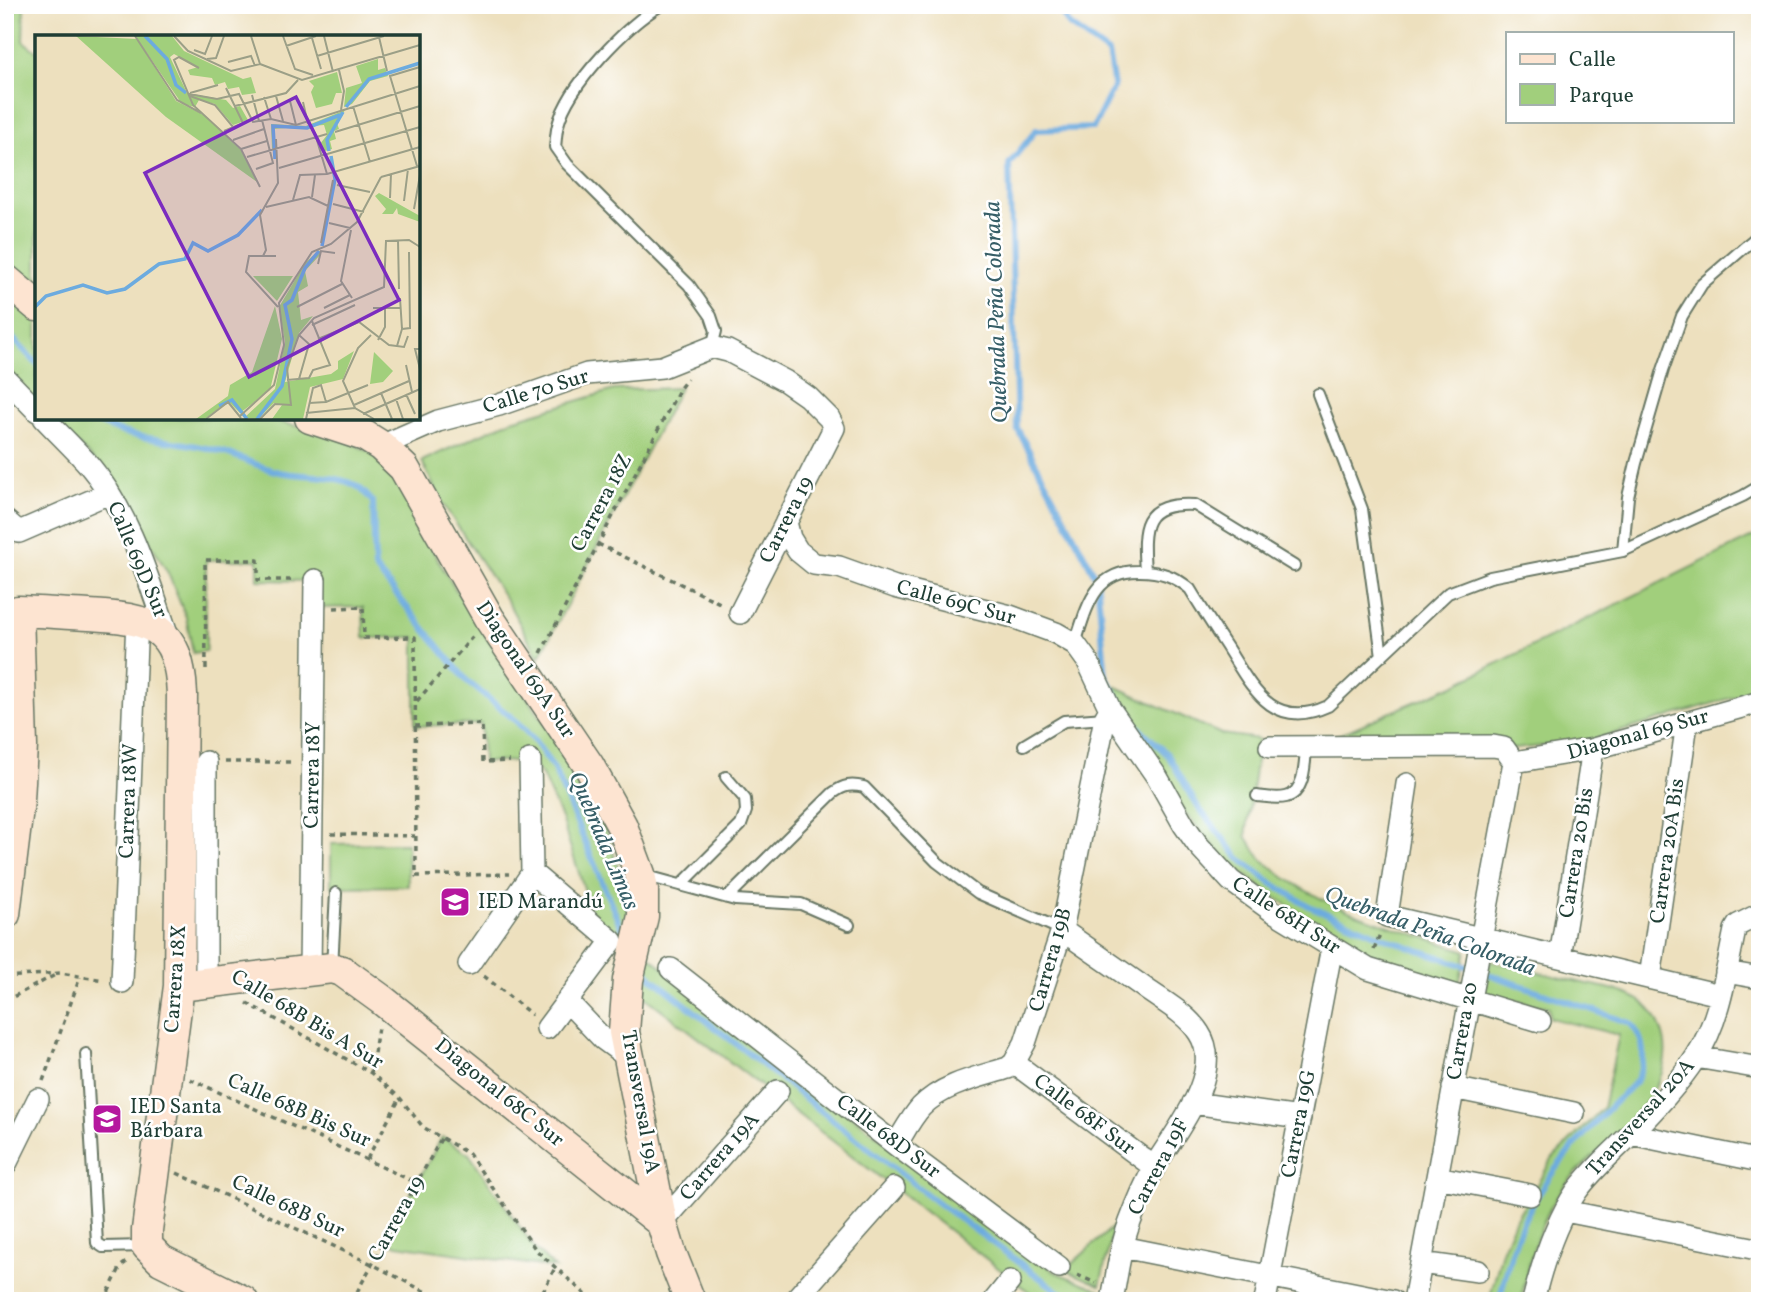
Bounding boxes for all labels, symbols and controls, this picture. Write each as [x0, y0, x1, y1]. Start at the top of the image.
legend [1506, 32, 1734, 122]
inset map [35, 35, 420, 420]
text: Calle [1569, 46, 1616, 75]
text: Parque [1569, 82, 1634, 111]
water label: Quebrada Peña Colorada [977, 200, 1017, 424]
street label: Calle 70 Sur [480, 362, 593, 422]
street label: Carrera 18Z [564, 449, 640, 557]
street label: Carrera 19 [753, 471, 821, 569]
street label: Calle 69D Sur [99, 497, 175, 623]
street label: Calle 69C Sur [893, 573, 1019, 633]
street label: Diagonal 69A Sur [468, 595, 582, 745]
street label: Diagonal 69 Sur [1564, 702, 1712, 768]
street label: Carrera 18Y [298, 721, 328, 829]
street label: Carrera 18W [113, 743, 145, 859]
water label: Quebrada Limas [559, 767, 647, 916]
street label: Carrera 20A Bis [1643, 777, 1693, 925]
street label: Carrera 20 Bis [1552, 786, 1602, 920]
street label: Calle 68H Sur [1226, 870, 1346, 962]
water label: Quebrada Peña Colorada [1320, 879, 1540, 985]
school or university icon: IED Marandú [438, 885, 472, 919]
place label: IED Marandú [478, 888, 603, 917]
street label: Carrera 19B [1022, 904, 1080, 1016]
street label: Carrera 18X [158, 924, 194, 1034]
street label: Calle 68B Bis A Sur [225, 963, 389, 1077]
street label: Carrera 20 [1440, 980, 1486, 1082]
street label: Transversal 19A [613, 1028, 667, 1176]
street label: Diagonal 68C Sur [428, 1032, 570, 1154]
street label: Transversal 20A [1580, 1052, 1702, 1183]
street label: Calle 68B Bis Sur [223, 1066, 376, 1156]
street label: Calle 68F Sur [1027, 1067, 1141, 1163]
street label: Carrera 19G [1274, 1067, 1324, 1181]
street label: Calle 68D Sur [830, 1088, 946, 1186]
place label: IED Santa Bárbara [130, 1093, 222, 1146]
school or university icon: IED Santa Bárbara [90, 1102, 124, 1136]
street label: Carrera 19A [673, 1106, 767, 1208]
street label: Carrera 19F [1121, 1113, 1197, 1221]
street label: Calle 68B Sur [227, 1168, 349, 1246]
street label: Carrera 19 [361, 1171, 433, 1267]

